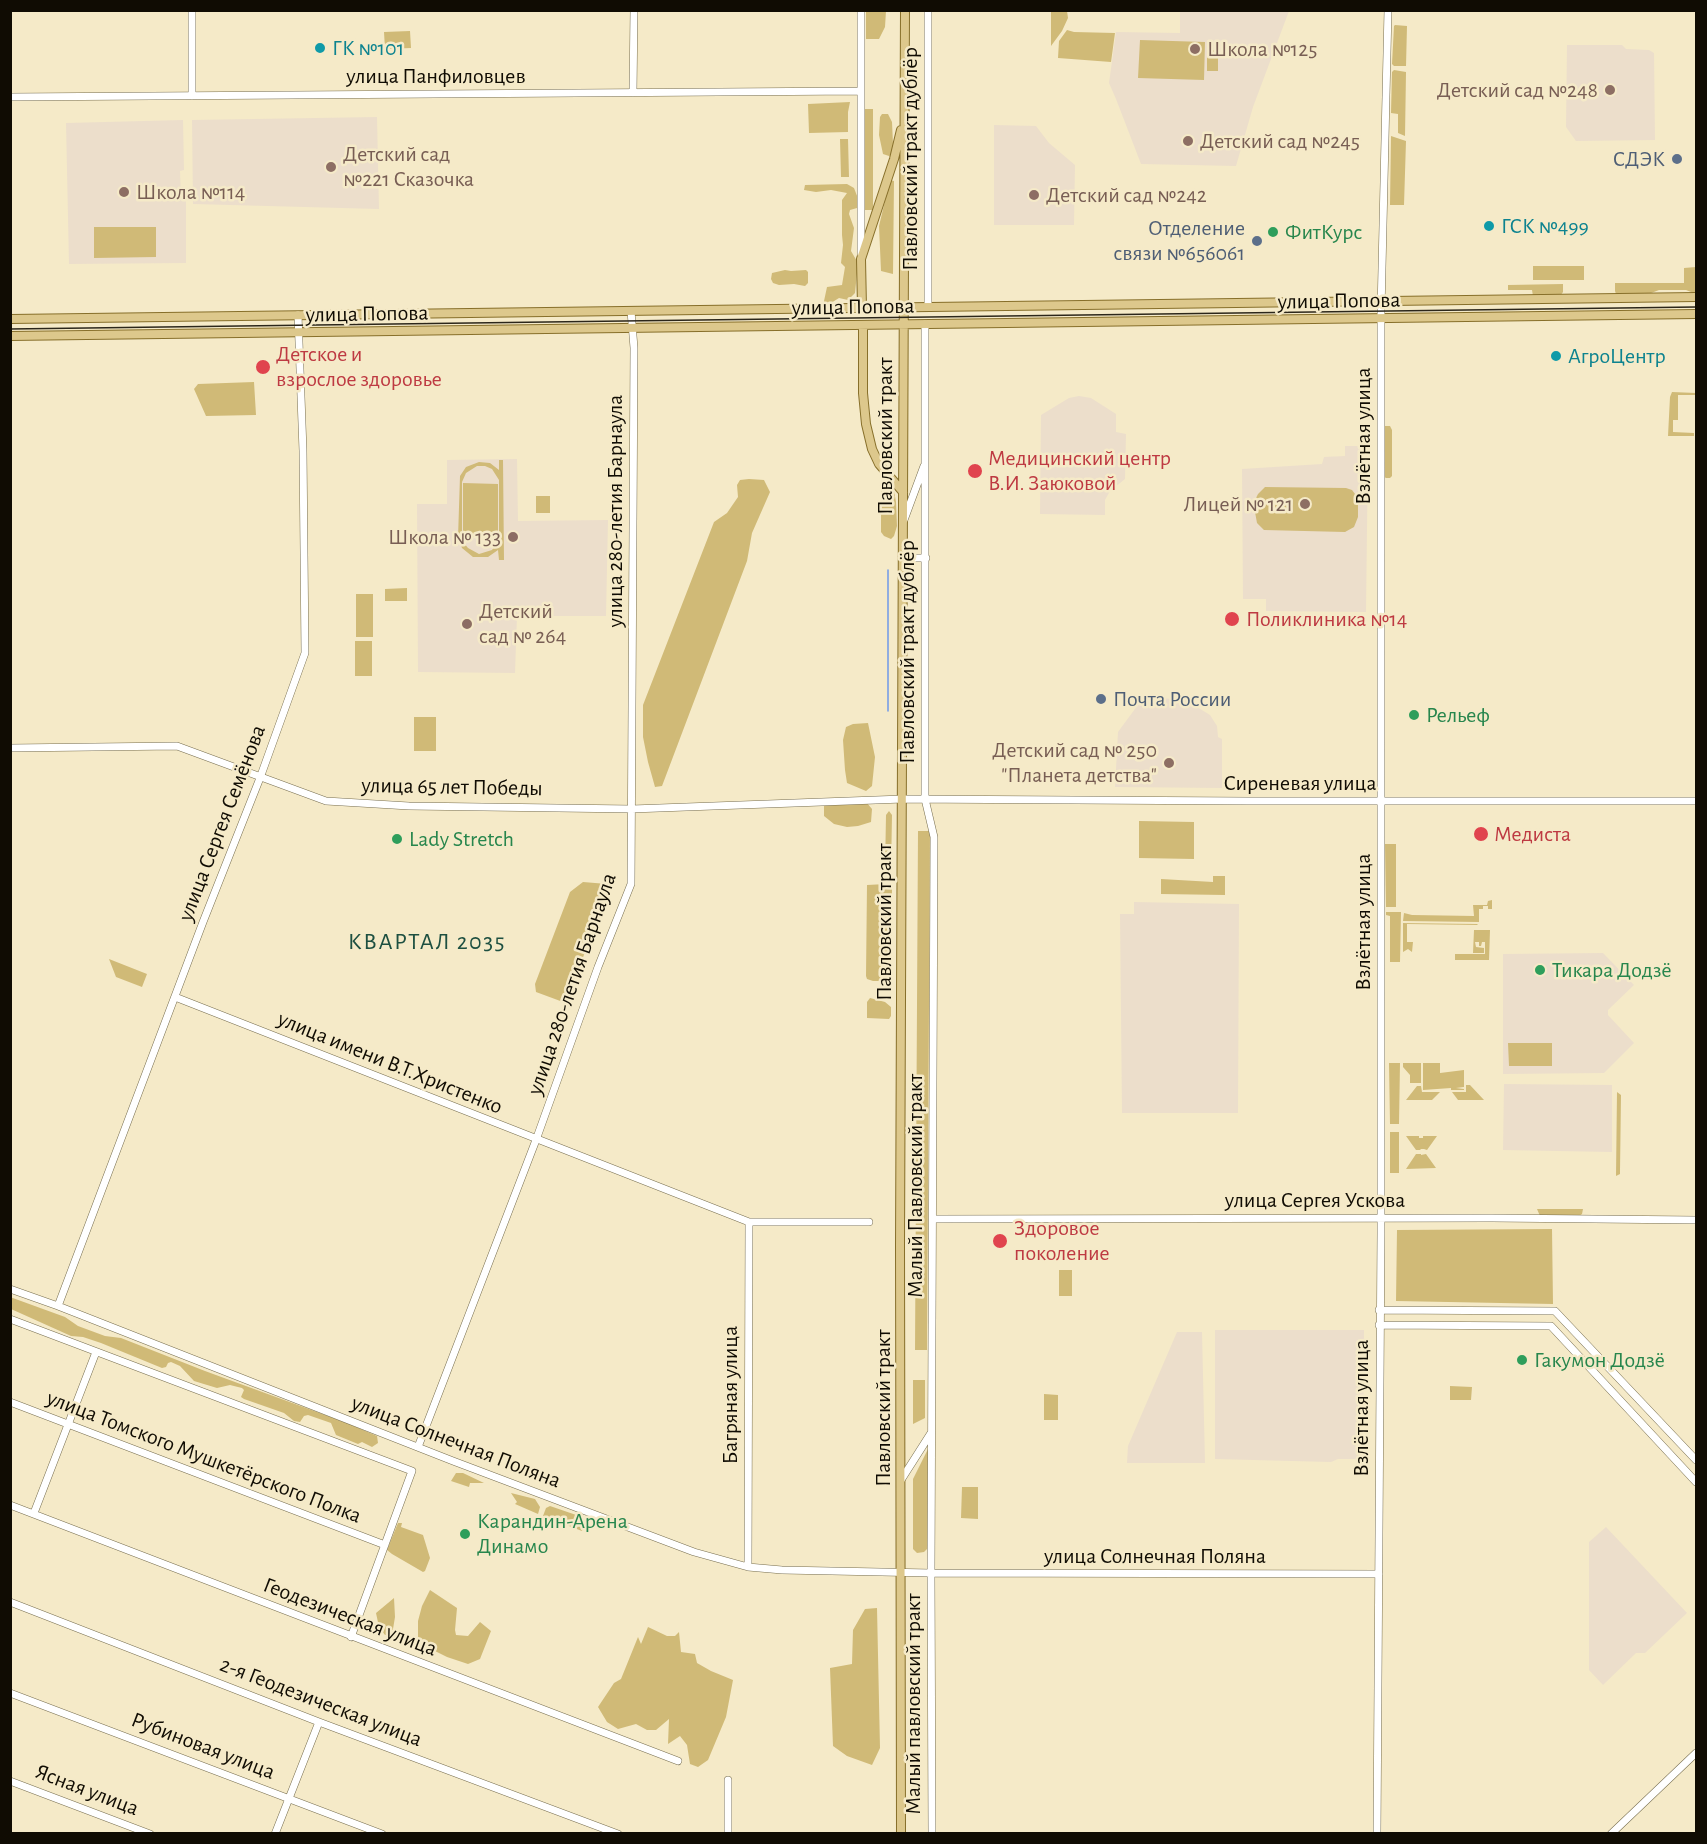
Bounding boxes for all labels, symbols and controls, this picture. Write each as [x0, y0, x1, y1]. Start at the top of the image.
place label: ГК №101 [332, 35, 404, 61]
place label: Школа №125 [1207, 36, 1317, 62]
marker: ГК №101 [313, 41, 327, 55]
marker: Школа №125 [1188, 42, 1202, 56]
street label: Павловский тракт дублёр [897, 47, 923, 271]
street label: улица Панфиловцев [346, 63, 526, 89]
place label: Детский сад №248 [1437, 77, 1598, 103]
marker: Детский сад №248 [1603, 83, 1617, 97]
place label: Детский сад №245 [1200, 128, 1360, 154]
marker: Детский сад №245 [1181, 134, 1195, 148]
place label: Детский сад №221 Сказочка [343, 141, 474, 192]
place label: СДЭК [1613, 146, 1665, 172]
marker: СДЭК [1670, 152, 1684, 166]
marker: Детский сад №221 Сказочка [324, 160, 338, 174]
place label: Школа №114 [136, 179, 245, 205]
place label: Детский сад №242 [1046, 182, 1207, 208]
marker: Школа №114 [117, 185, 131, 199]
marker: Детский сад №242 [1027, 188, 1041, 202]
place label: ГСК №499 [1501, 213, 1589, 239]
place label: Отделение связи №656061 [1114, 215, 1245, 266]
place label: ФитКурс [1285, 219, 1362, 245]
marker: ГСК №499 [1482, 219, 1496, 233]
marker: ФитКурс [1266, 225, 1280, 239]
marker: Отделение связи №656061 [1250, 234, 1264, 248]
street label: улица Попова [1277, 287, 1401, 315]
street label: улица Попова [791, 293, 915, 321]
street label: улица Попова [305, 300, 429, 328]
place label: Детское и взрослое здоровье [276, 341, 442, 392]
place label: АгроЦентр [1568, 343, 1666, 369]
marker: АгроЦентр [1549, 349, 1563, 363]
street label: Павловский тракт [872, 357, 898, 515]
marker: Детское и взрослое здоровье [254, 358, 272, 376]
street label: Взлётная улица [1350, 367, 1376, 505]
street label: улица 280-летия Барнаула [602, 395, 628, 627]
place label: Медицинский центр В.И. Заюковой [988, 445, 1171, 496]
marker: Медицинский центр В.И. Заюковой [966, 462, 984, 480]
place label: Лицей № 121 [1183, 491, 1293, 517]
marker: Лицей № 121 [1298, 497, 1312, 511]
place label: Школа № 133 [388, 524, 501, 550]
marker: Школа № 133 [506, 530, 520, 544]
street label: Павловский тракт дублёр [894, 540, 920, 764]
place label: Детский сад № 264 [479, 598, 566, 650]
place label: Поликлиника №14 [1246, 606, 1407, 632]
marker: Поликлиника №14 [1223, 610, 1241, 628]
marker: Детский сад № 264 [460, 617, 474, 631]
place label: Почта России [1113, 686, 1231, 712]
marker: Почта России [1094, 692, 1108, 706]
place label: Рельеф [1426, 702, 1490, 728]
marker: Рельеф [1407, 708, 1421, 722]
street label: улица Сергея Семёнова [172, 721, 272, 925]
place label: Детский сад № 250 "Планета детства" [992, 737, 1157, 788]
marker: Детский сад № 250 "Планета детства" [1162, 756, 1176, 770]
street label: Сиреневая улица [1223, 770, 1377, 796]
street label: улица 65 лет Победы [361, 772, 543, 802]
place label: Медиста [1494, 821, 1571, 847]
marker: Медиста [1472, 825, 1490, 843]
place label: Lady Stretch [409, 826, 514, 852]
marker: Lady Stretch [390, 832, 404, 846]
street label: Павловский тракт [871, 843, 897, 1001]
street label: Взлётная улица [1350, 853, 1376, 991]
street label: улица 280-летия Барнаула [522, 870, 622, 1098]
district label: КВАРТАЛ 2035 [348, 928, 506, 956]
place label: Тикара Додзё [1552, 957, 1672, 983]
marker: Тикара Додзё [1533, 963, 1547, 977]
street label: улица имени В.Т.Христенко [274, 1006, 506, 1120]
street label: Малый Павловский тракт [902, 1074, 928, 1298]
street label: улица Сергея Ускова [1225, 1187, 1405, 1213]
place label: Здоровое поколение [1014, 1215, 1110, 1266]
marker: Здоровое поколение [991, 1232, 1009, 1250]
street label: Багряная улица [717, 1326, 743, 1464]
street label: Павловский тракт [870, 1329, 896, 1487]
street label: Взлётная улица [1348, 1339, 1374, 1477]
place label: Гакумон Додзё [1534, 1347, 1665, 1373]
marker: Гакумон Додзё [1515, 1353, 1529, 1367]
street label: улица Томского Мушкетёрского Полка [43, 1385, 365, 1529]
street label: улица Солнечная Поляна [348, 1390, 564, 1494]
place label: Карандин-Арена Динамо [477, 1508, 628, 1560]
marker: Карандин-Арена Динамо [458, 1527, 472, 1541]
street label: улица Солнечная Поляна [1044, 1543, 1266, 1569]
street label: Геодезическая улица [259, 1572, 441, 1662]
street label: Малый павловский тракт [900, 1593, 926, 1815]
street label: 2-я Геодезическая улица [216, 1651, 426, 1753]
street label: Рубиновая улица [127, 1706, 279, 1786]
street label: Ясная улица [32, 1758, 142, 1822]

